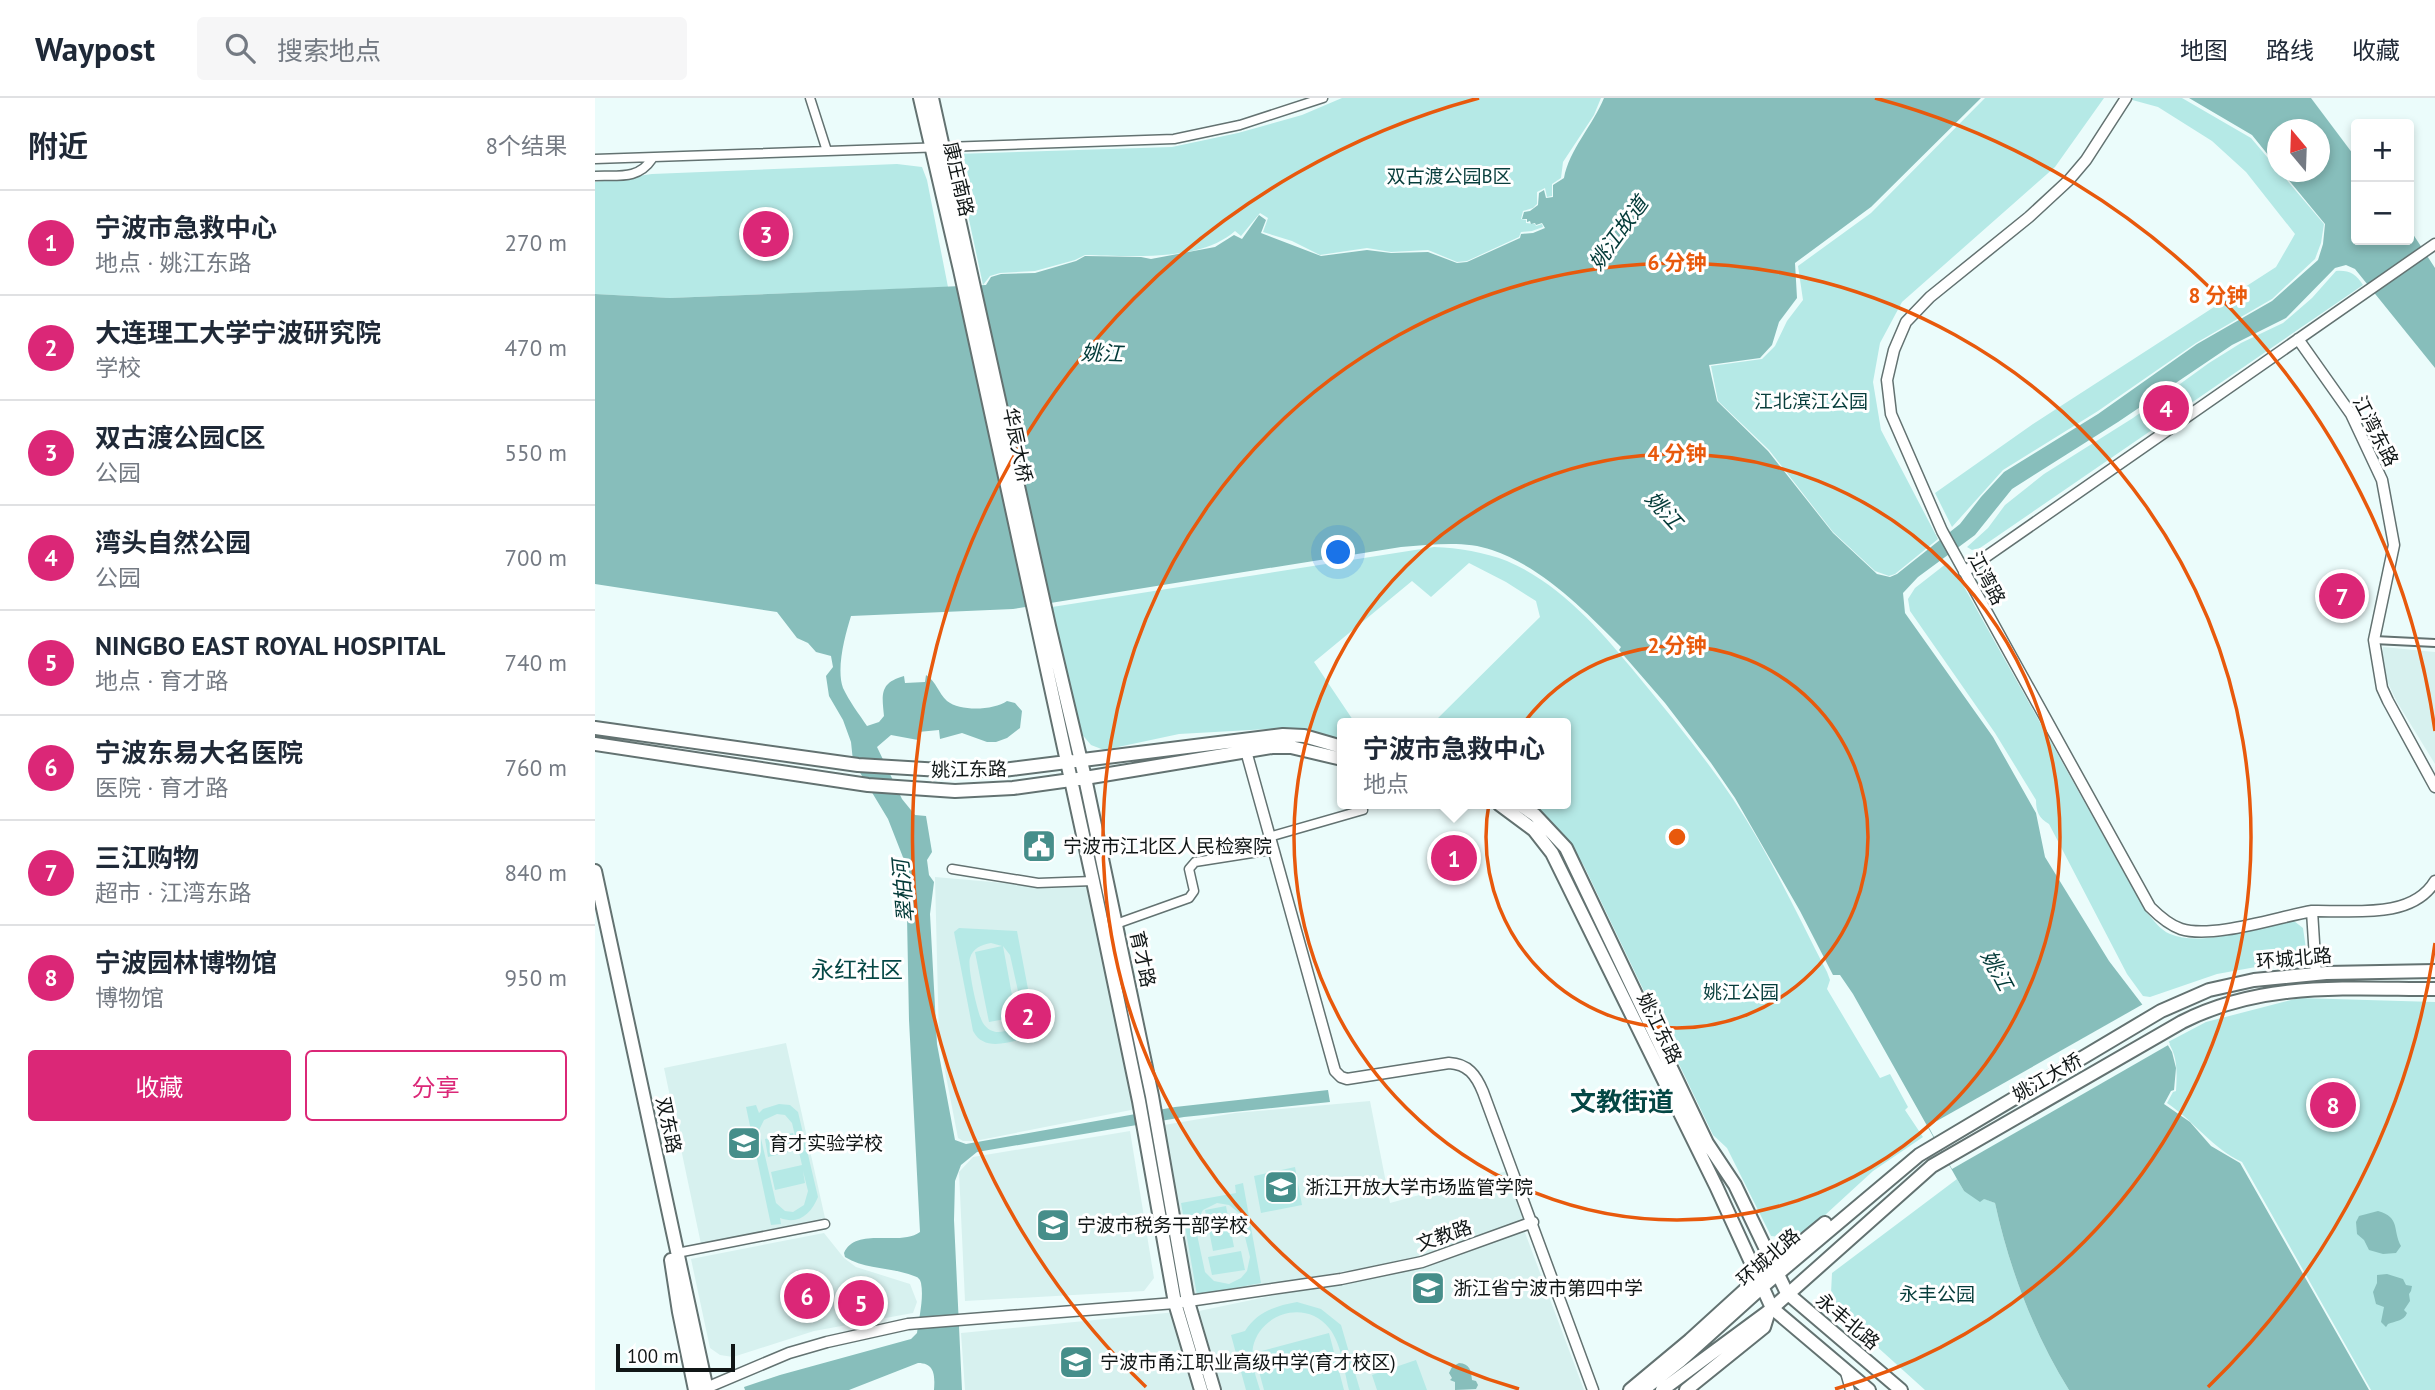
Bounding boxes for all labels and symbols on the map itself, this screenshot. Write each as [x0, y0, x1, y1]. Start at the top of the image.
north arrow [2267, 119, 2330, 182]
street label: 康庄南路 [939, 139, 979, 219]
park label: 双古渡公园B区 [1386, 164, 1512, 188]
water label: 姚江故道 [1582, 189, 1655, 275]
pin: 3 [743, 208, 789, 260]
text: 6 分钟 [1647, 249, 1707, 276]
text: 8 分钟 [2188, 282, 2248, 309]
water label: 姚江 [1081, 339, 1125, 367]
pin: 4 [2143, 382, 2189, 434]
park label: 江北滨江公园 [1754, 389, 1868, 413]
street label: 江湾东路 [2348, 392, 2404, 470]
street label: 华辰大桥 [998, 405, 1038, 485]
text: 4 分钟 [1647, 440, 1707, 467]
water label: 姚江 [1640, 485, 1689, 536]
your location [1321, 535, 1355, 569]
street label: 江湾路 [1963, 547, 2011, 609]
pin: 7 [2319, 570, 2365, 622]
text: 2 分钟 [1647, 632, 1707, 659]
street label: 姚江东路 [931, 756, 1007, 782]
centre of rings [1665, 825, 1689, 849]
public building icon: 宁波市江北区人民检察院 [1020, 827, 1058, 865]
pin: 1 [1431, 832, 1477, 884]
place label: 宁波市江北区人民检察院 [1063, 834, 1272, 858]
water label: 翠柏河 [886, 854, 919, 924]
street label: 育才路 [1125, 929, 1161, 989]
street label: 环城北路 [2255, 943, 2333, 973]
water label: 姚江 [1975, 945, 2020, 997]
district label: 永红社区 [811, 955, 903, 984]
park label: 姚江公园 [1703, 980, 1779, 1004]
street label: 姚江东路 [1633, 989, 1687, 1067]
pin: 2 [1005, 990, 1051, 1042]
street label: 姚江大桥 [2008, 1048, 2086, 1106]
pin: 8 [2310, 1079, 2356, 1131]
district label: 文教街道 [1570, 1085, 1674, 1118]
street label: 双东路 [651, 1095, 687, 1155]
school or university icon: 育才实验学校 [725, 1124, 763, 1162]
place label: 育才实验学校 [769, 1131, 883, 1155]
school or university icon: 浙江开放大学市场监管学院 [1262, 1168, 1300, 1206]
place label: 浙江开放大学市场监管学院 [1305, 1175, 1533, 1199]
school or university icon: 宁波市税务干部学校 [1034, 1206, 1072, 1244]
place label: 宁波市税务干部学校 [1077, 1213, 1248, 1237]
street label: 文教路 [1413, 1214, 1475, 1256]
street label: 环城北路 [1731, 1223, 1805, 1291]
school or university icon: 浙江省宁波市第四中学 [1409, 1269, 1447, 1307]
pin: 6 [784, 1270, 830, 1322]
place label: 浙江省宁波市第四中学 [1453, 1276, 1643, 1300]
pin: 5 [838, 1277, 884, 1329]
park label: 永丰公园 [1899, 1282, 1975, 1306]
street label: 永丰北路 [1811, 1287, 1885, 1355]
scale bar [616, 1341, 735, 1373]
school or university icon: 宁波市甬江职业高级中学(育才校区) [1057, 1343, 1095, 1381]
place label: 宁波市甬江职业高级中学(育才校区) [1100, 1350, 1396, 1374]

